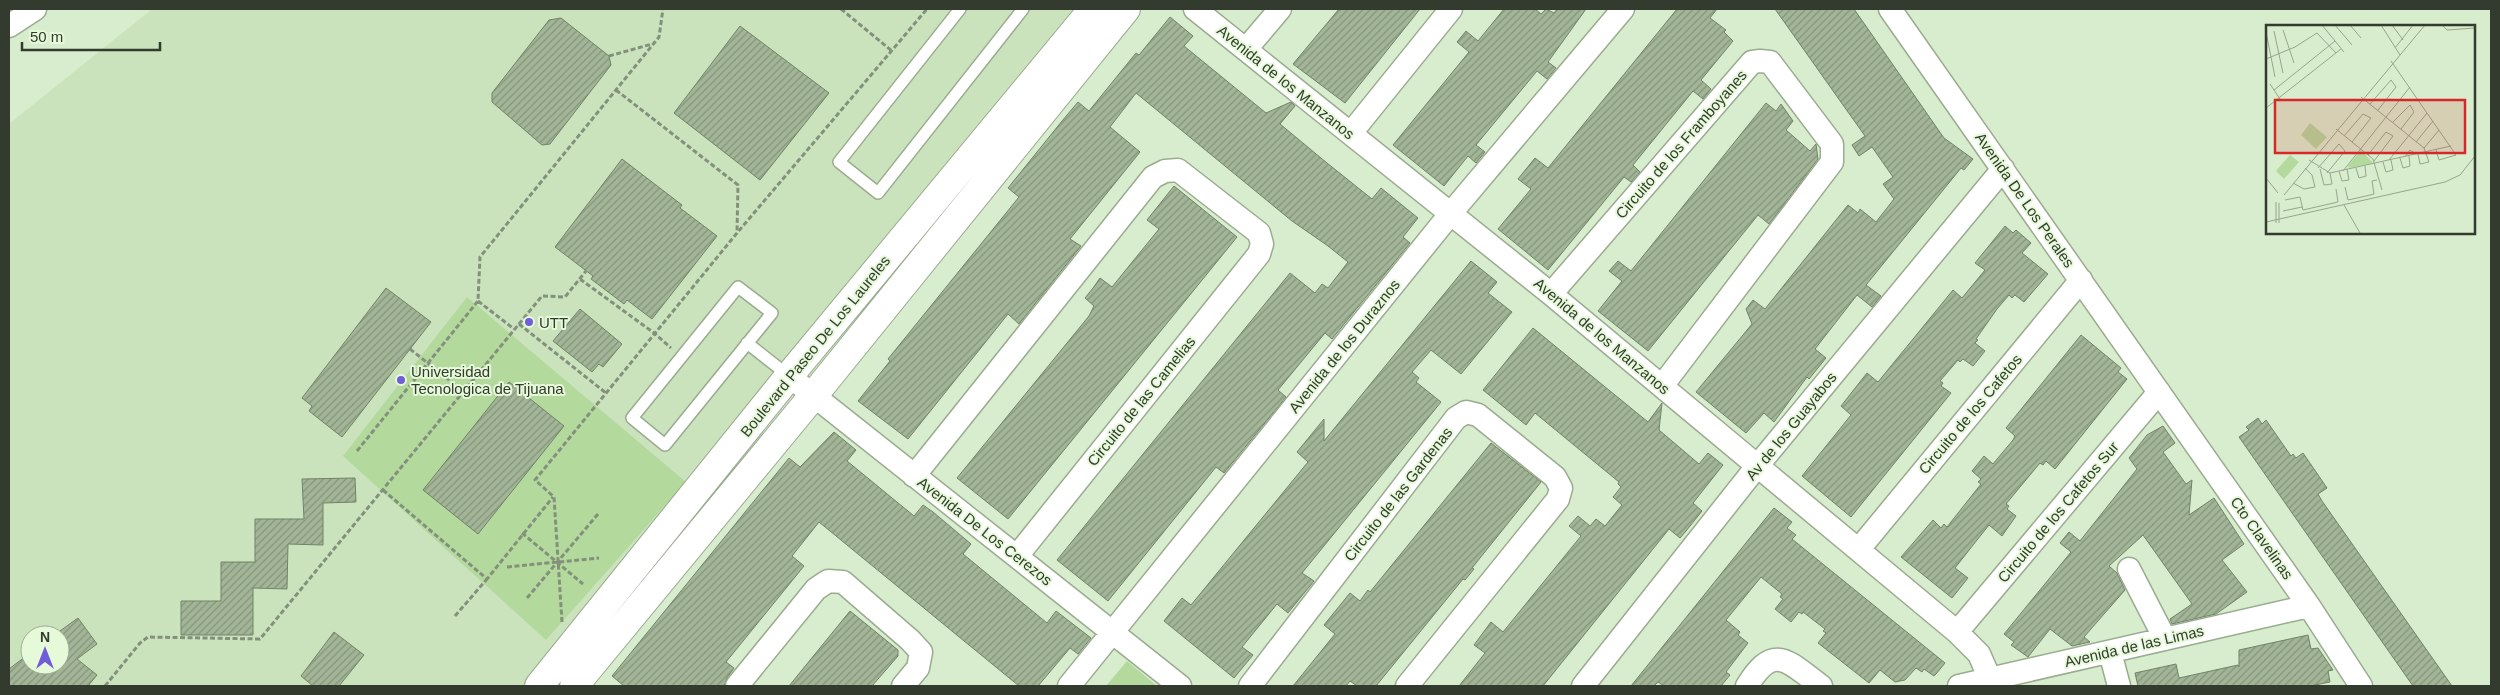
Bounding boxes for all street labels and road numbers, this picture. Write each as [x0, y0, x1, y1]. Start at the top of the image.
street label: Avenida de los Manzanos [1214, 21, 1358, 143]
street label: Circuito de los Framboyanes [1612, 66, 1750, 222]
street label: Avenida De Los Perales [1972, 129, 2078, 271]
street label: Boulevard Paseo De Los Laureles [737, 252, 893, 440]
street label: Avenida de los Manzanos [1531, 274, 1673, 398]
street label: Avenida de los Duraznos [1285, 276, 1403, 416]
street label: Circuito de las Camelias [1084, 333, 1198, 469]
street label: Circuito de los Cafetos [1915, 351, 2025, 477]
street label: Av de los Guayabos [1742, 369, 1840, 483]
street label: Circuito de las Gardenas [1340, 424, 1456, 564]
street label: Circuito de los Cafetos Sur [1994, 438, 2122, 586]
street label: Avenida De Los Cerezos [914, 473, 1056, 589]
street label: Cto Clavelinas [2227, 494, 2297, 582]
street label: Avenida de las Limas [2063, 622, 2205, 670]

